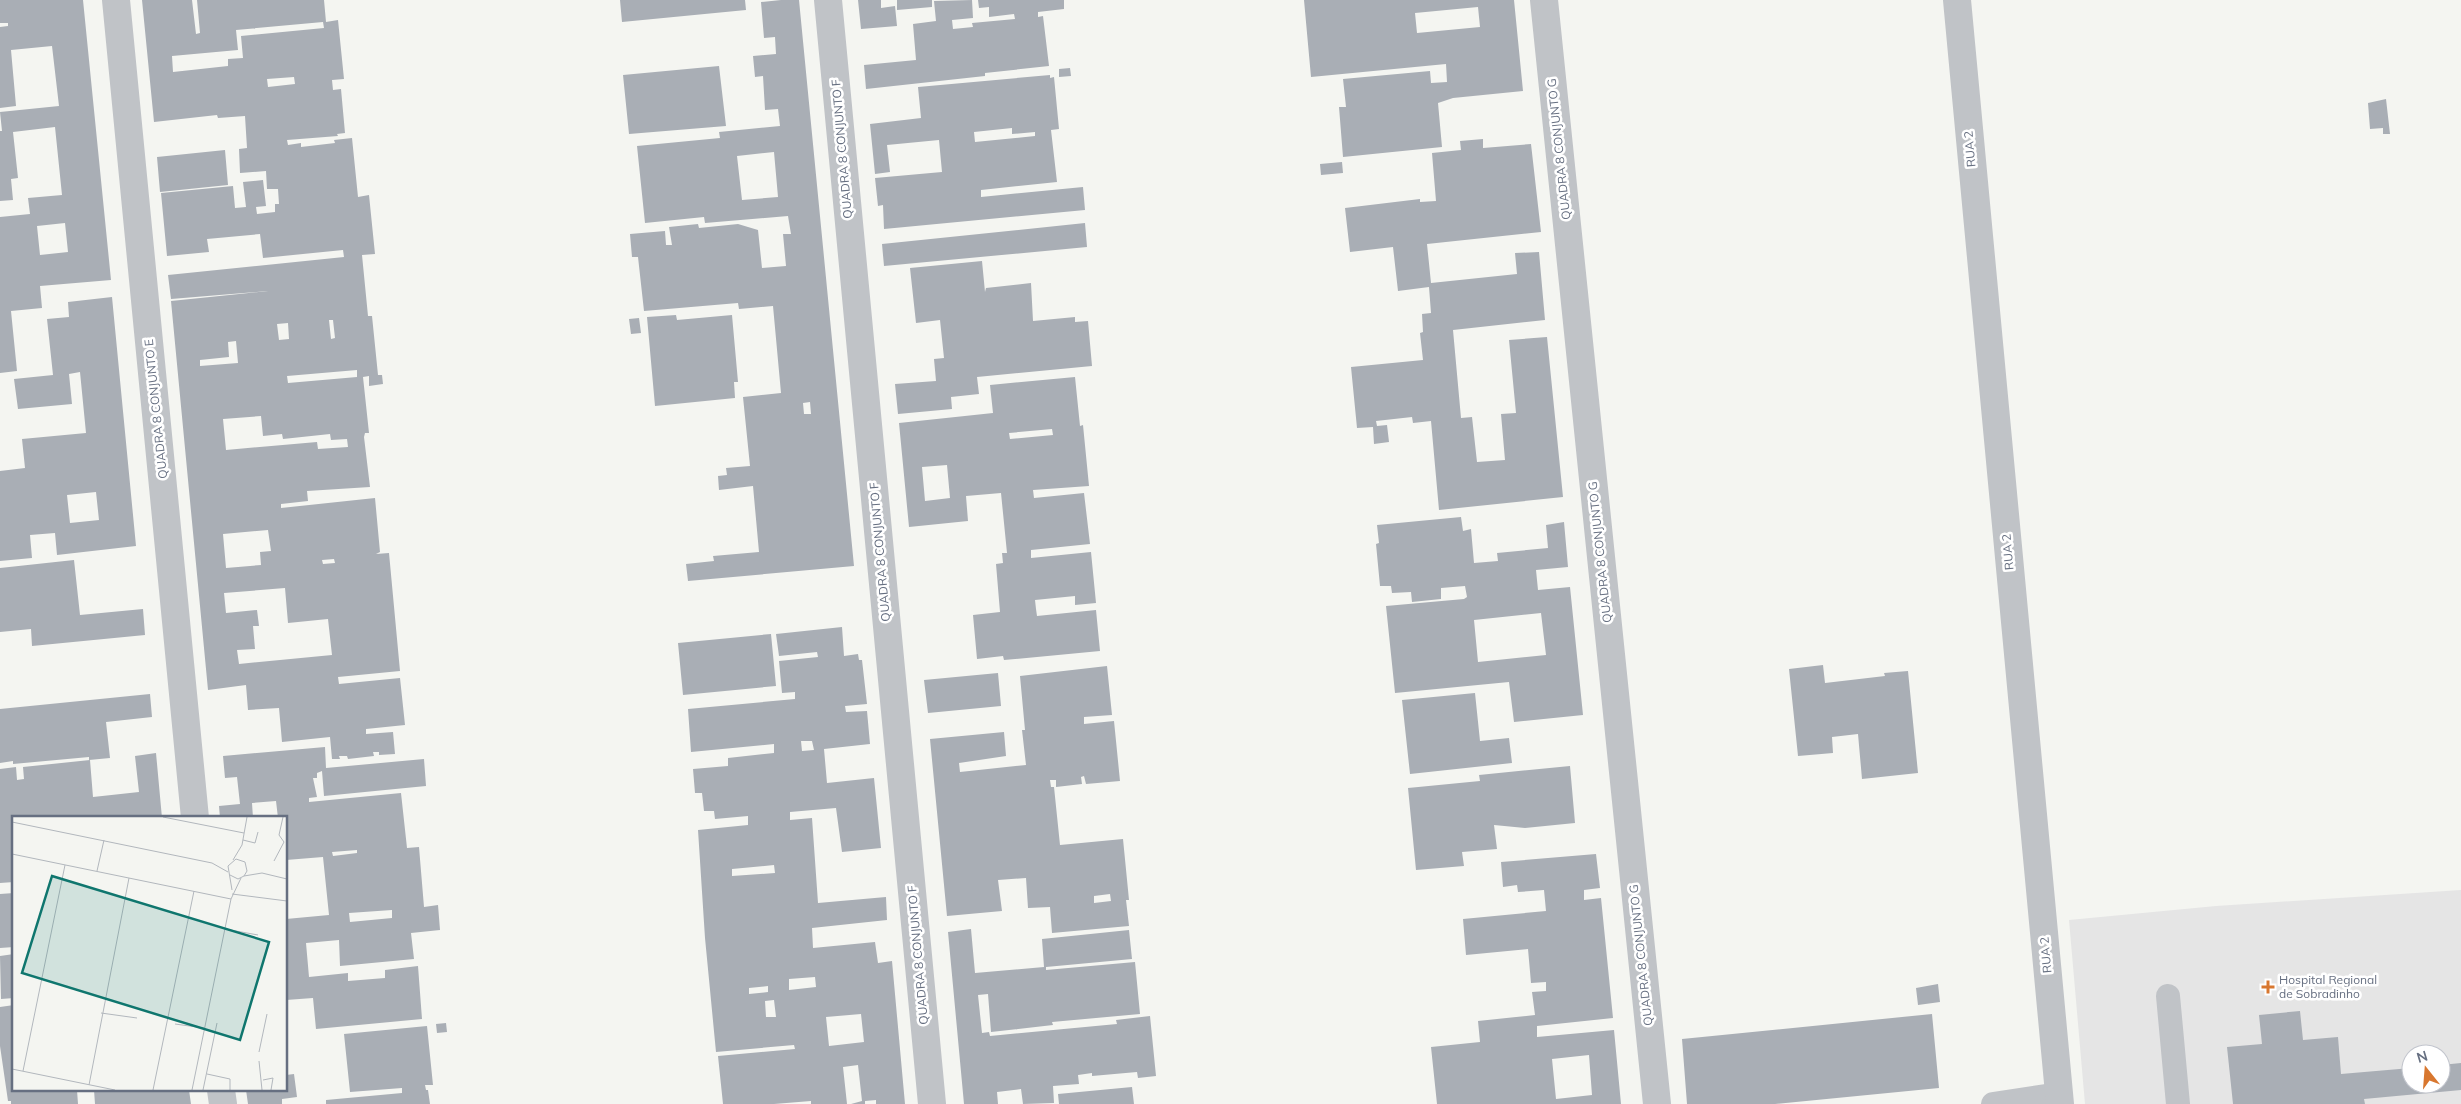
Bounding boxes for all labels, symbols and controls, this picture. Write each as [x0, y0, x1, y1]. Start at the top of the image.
street label: QUADRA 8 CONJUNTO F [828, 78, 855, 219]
street label: QUADRA 8 CONJUNTO G [1544, 78, 1573, 220]
street label: RUA 2 [1960, 130, 1979, 168]
street label: QUADRA 8 CONJUNTO E [141, 339, 170, 480]
street label: QUADRA 8 CONJUNTO F [866, 481, 893, 622]
street label: QUADRA 8 CONJUNTO G [1585, 481, 1614, 623]
street label: RUA 2 [1998, 533, 2017, 571]
inset map [12, 816, 288, 1092]
street label: QUADRA 8 CONJUNTO F [904, 884, 931, 1025]
street label: QUADRA 8 CONJUNTO G [1626, 884, 1655, 1026]
street label: RUA 2 [2036, 936, 2055, 974]
place label: Hospital Regional de Sobradinho [2279, 972, 2377, 1001]
marker: Hospital Regional de Sobradinho [2261, 980, 2275, 994]
north arrow [2401, 1044, 2451, 1094]
text: N [2415, 1046, 2430, 1067]

